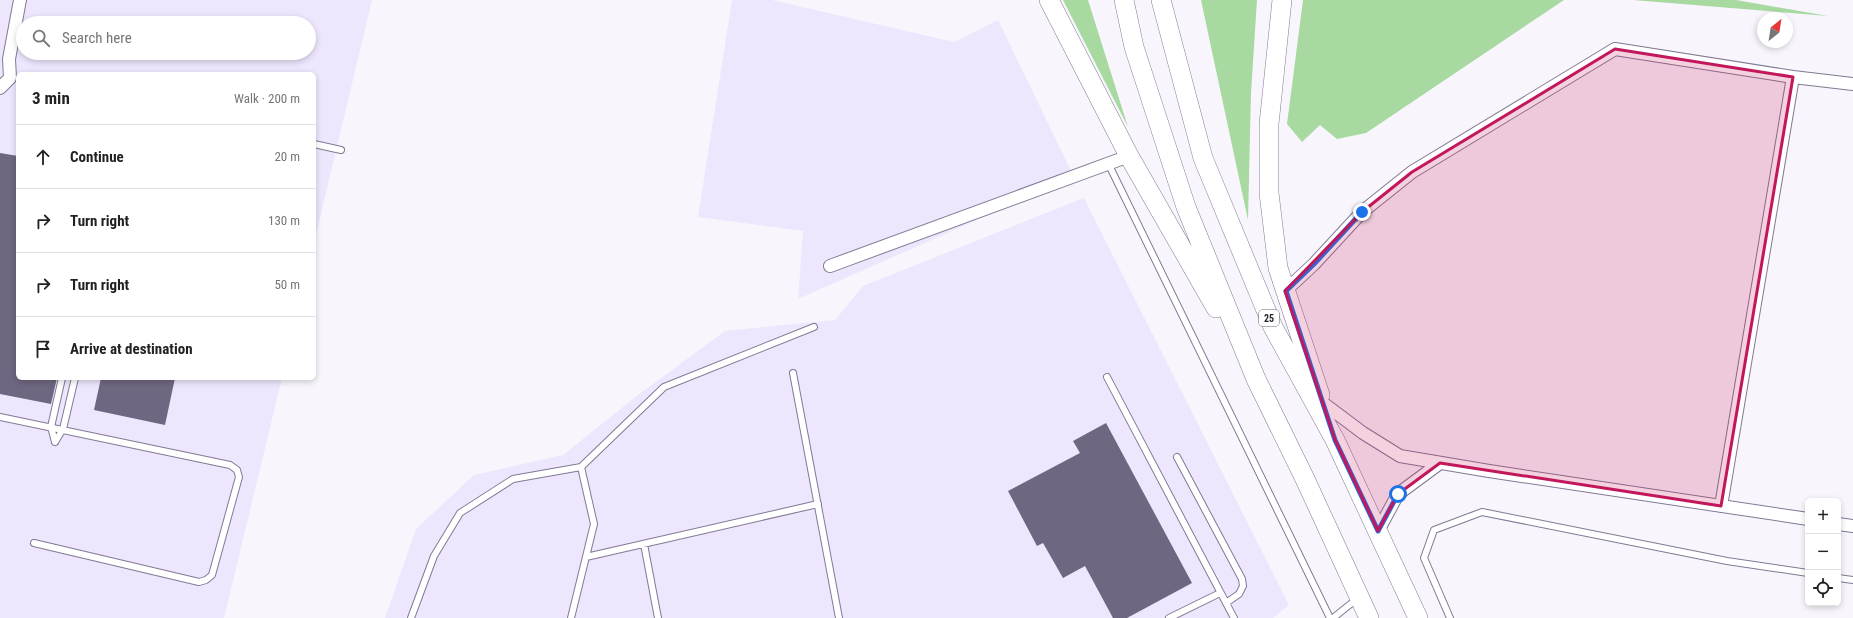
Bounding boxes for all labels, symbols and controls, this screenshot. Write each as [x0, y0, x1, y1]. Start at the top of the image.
north arrow [1757, 12, 1793, 48]
search box [16, 16, 316, 60]
icon: search [30, 27, 52, 49]
text: Search here [62, 29, 132, 47]
text: 3 min [32, 88, 70, 108]
text: Walk · 200 m [234, 91, 300, 106]
icon: ahead [32, 146, 54, 168]
text: Continue [70, 148, 124, 166]
text: 20 m [274, 149, 300, 164]
route end [1353, 203, 1371, 221]
icon: right [32, 210, 54, 232]
text: Turn right [70, 212, 129, 230]
text: 130 m [268, 213, 300, 228]
icon: right [32, 274, 54, 296]
text: Turn right [70, 276, 129, 294]
text: 50 m [274, 277, 300, 292]
road number: 25 [1259, 310, 1279, 326]
icon: arrive [32, 338, 54, 360]
text: Arrive at destination [70, 340, 193, 358]
route start [1389, 485, 1407, 503]
map controls [1805, 498, 1841, 606]
button: + [1805, 498, 1841, 534]
button: − [1805, 534, 1841, 570]
button: locate [1805, 570, 1841, 606]

